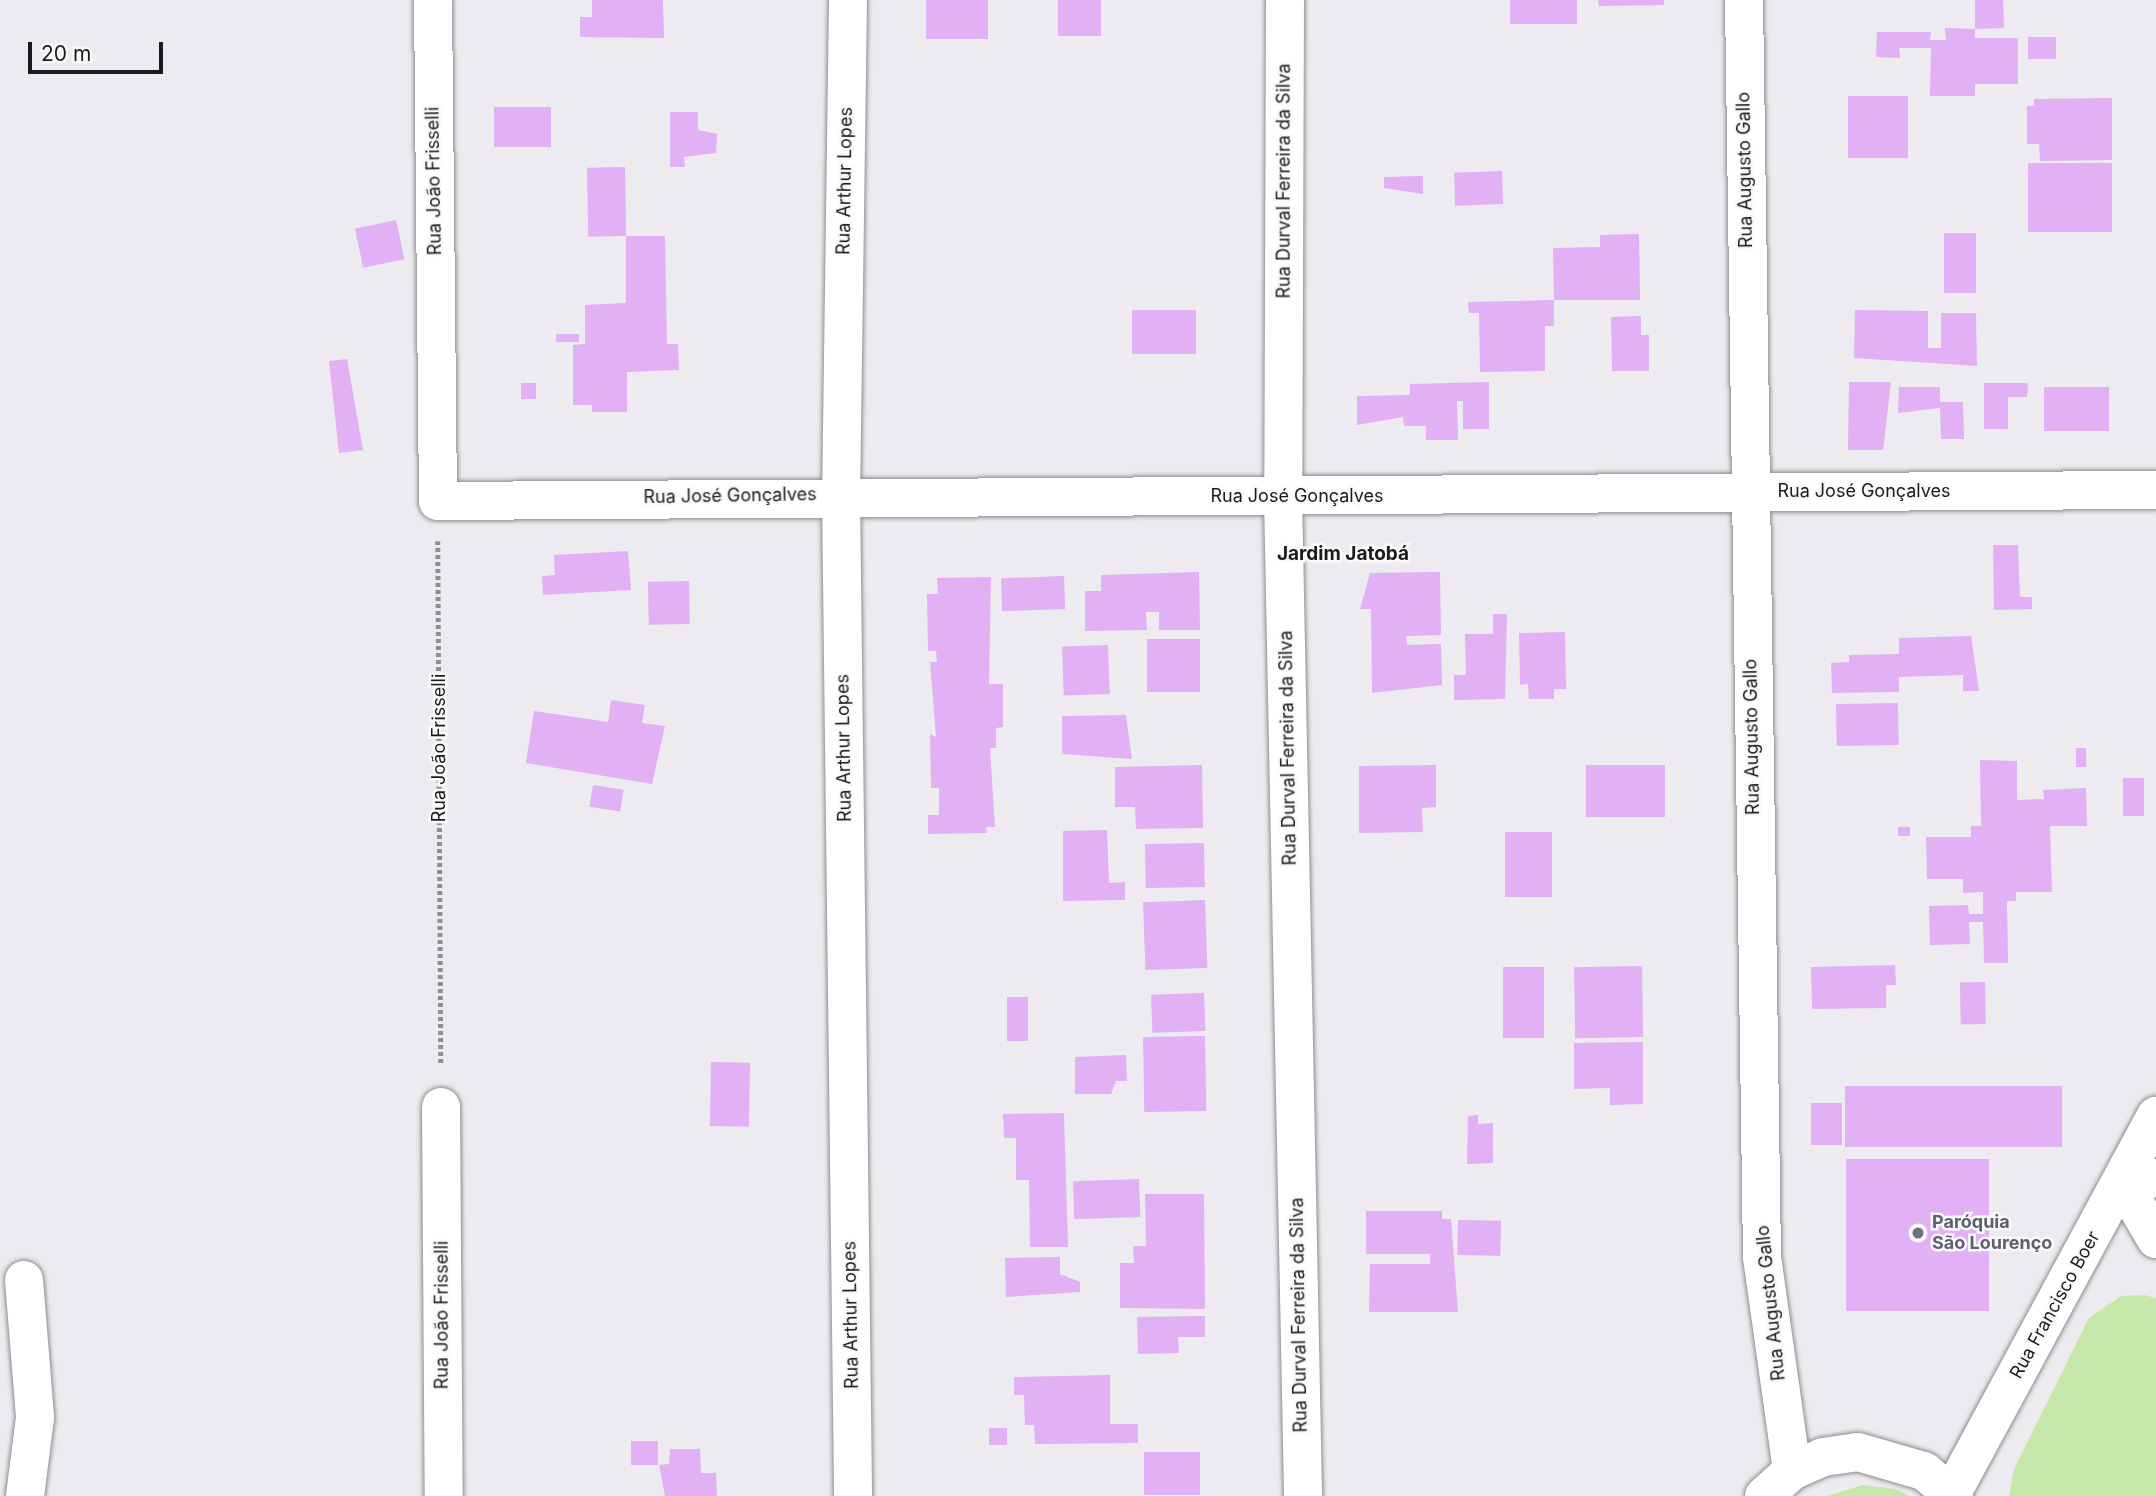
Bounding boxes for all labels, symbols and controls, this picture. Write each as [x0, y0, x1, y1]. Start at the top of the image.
scale bar [32, 28, 166, 72]
text: 20 m [41, 41, 91, 66]
street label: Rua Durval Ferreira da Silva [1273, 63, 1295, 299]
street label: Rua Augusto Gallo [1733, 92, 1757, 248]
street label: Rua João Frisselli [422, 106, 446, 256]
street label: Rua Arthur Lopes [833, 107, 857, 255]
street label: Rua José Gonçalves [1777, 480, 1951, 502]
street label: Rua José Gonçalves [643, 484, 817, 508]
street label: Rua José Gonçalves [1210, 485, 1384, 507]
district label: Jardim Jatobá [1277, 543, 1409, 565]
street label: Rua Durval Ferreira da Silva [1275, 630, 1301, 866]
street label: Rua Augusto Gallo [1740, 659, 1764, 815]
street label: Rua João Frisselli [428, 674, 450, 822]
street label: Rua Arthur Lopes [832, 674, 856, 822]
street label: Rua Durval Ferreira da Silva [1286, 1197, 1312, 1433]
place label: Paróquia São Lourenço [1932, 1212, 2052, 1254]
street label: Rua Augusto Gallo [1752, 1224, 1790, 1382]
marker: Paróquia São Lourenço [1910, 1225, 1926, 1241]
street label: Rua Francisco Boer [2006, 1228, 2104, 1382]
street label: Rua João Frisselli [431, 1241, 453, 1389]
street label: Rua Arthur Lopes [839, 1241, 863, 1389]

